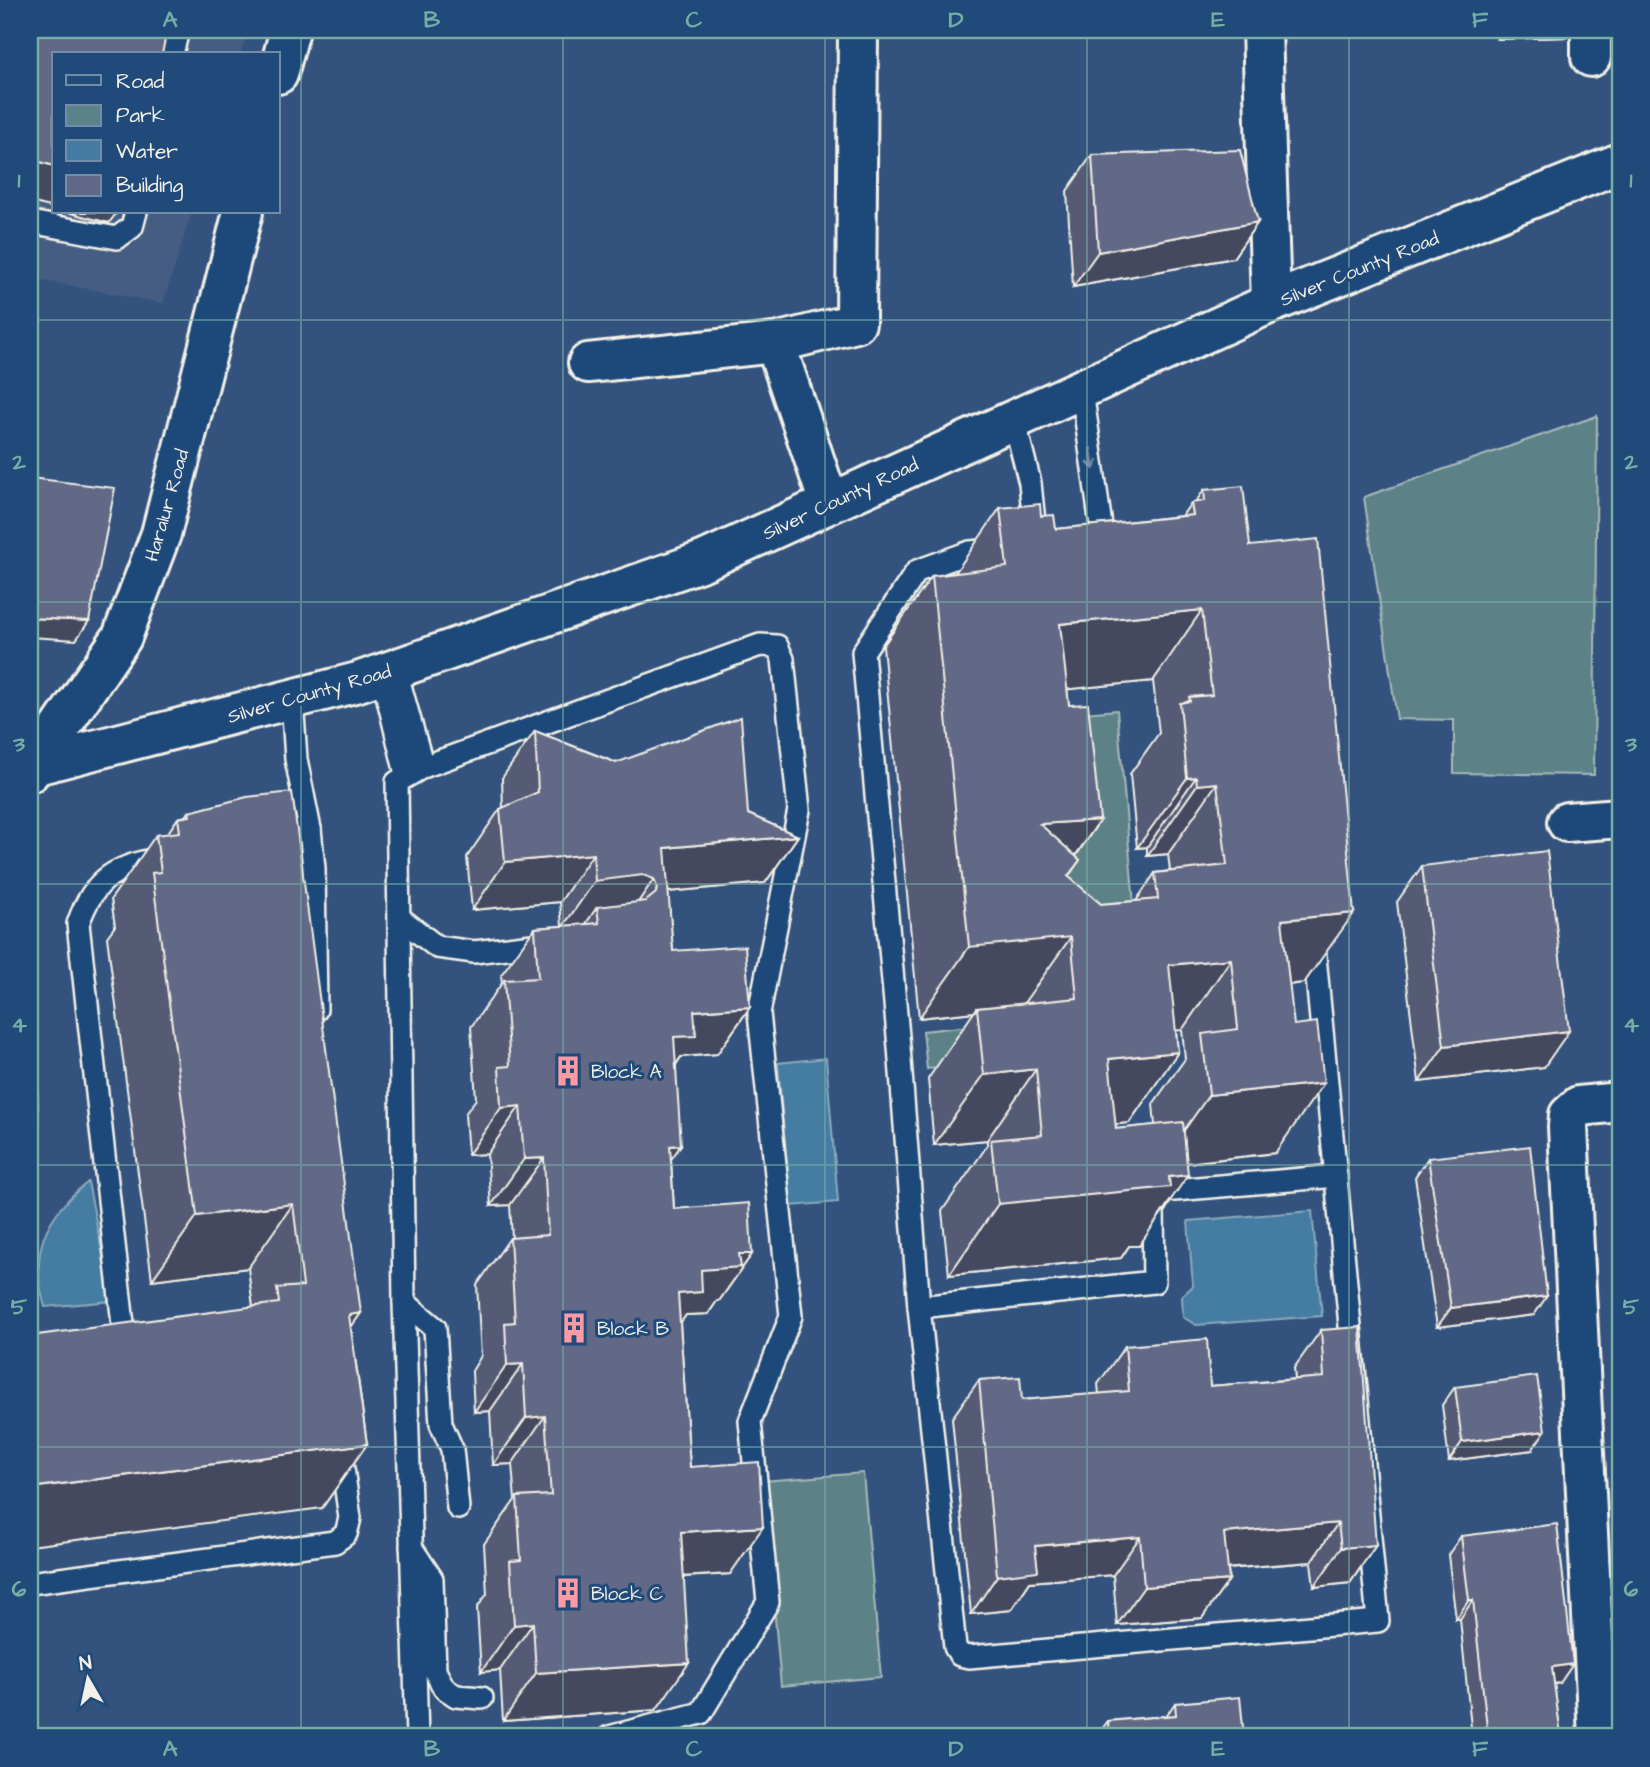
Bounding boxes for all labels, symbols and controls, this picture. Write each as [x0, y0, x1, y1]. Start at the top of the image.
text: A [163, 4, 178, 36]
text: B [424, 4, 441, 36]
text: C [686, 4, 703, 36]
text: D [949, 4, 964, 36]
text: E [1211, 4, 1225, 36]
text: F [1472, 4, 1489, 36]
legend [52, 52, 280, 214]
text: Road [116, 67, 164, 96]
text: Park [116, 101, 165, 130]
text: Water [116, 137, 178, 166]
text: 1 [18, 164, 21, 196]
text: 1 [1630, 164, 1633, 196]
text: Building [116, 171, 184, 202]
street label: Silver County Road [1276, 225, 1444, 314]
text: 2 [11, 446, 26, 478]
street label: Haralur Road [139, 446, 196, 565]
text: 2 [1623, 446, 1638, 478]
one-way arrow [1086, 447, 1099, 469]
street label: Silver County Road [758, 451, 924, 548]
street label: Silver County Road [224, 658, 395, 732]
text: 3 [12, 728, 25, 760]
text: 3 [1624, 728, 1637, 760]
text: 4 [11, 1009, 27, 1041]
text: 4 [1623, 1009, 1639, 1041]
building icon: Block A [551, 1054, 585, 1088]
place label: Block A [591, 1059, 662, 1086]
text: 5 [11, 1291, 28, 1323]
text: 5 [1623, 1291, 1640, 1323]
building icon: Block B [557, 1311, 591, 1345]
place label: Block B [597, 1316, 669, 1343]
text: 6 [12, 1573, 27, 1605]
text: 6 [1624, 1573, 1639, 1605]
building icon: Block C [551, 1576, 585, 1610]
place label: Block C [591, 1581, 663, 1608]
north arrow [52, 1644, 122, 1714]
text: N [78, 1649, 94, 1678]
text: A [163, 1733, 178, 1765]
text: B [424, 1733, 441, 1765]
text: C [686, 1733, 703, 1765]
text: D [949, 1733, 964, 1765]
text: E [1211, 1733, 1225, 1765]
text: F [1472, 1733, 1489, 1765]

